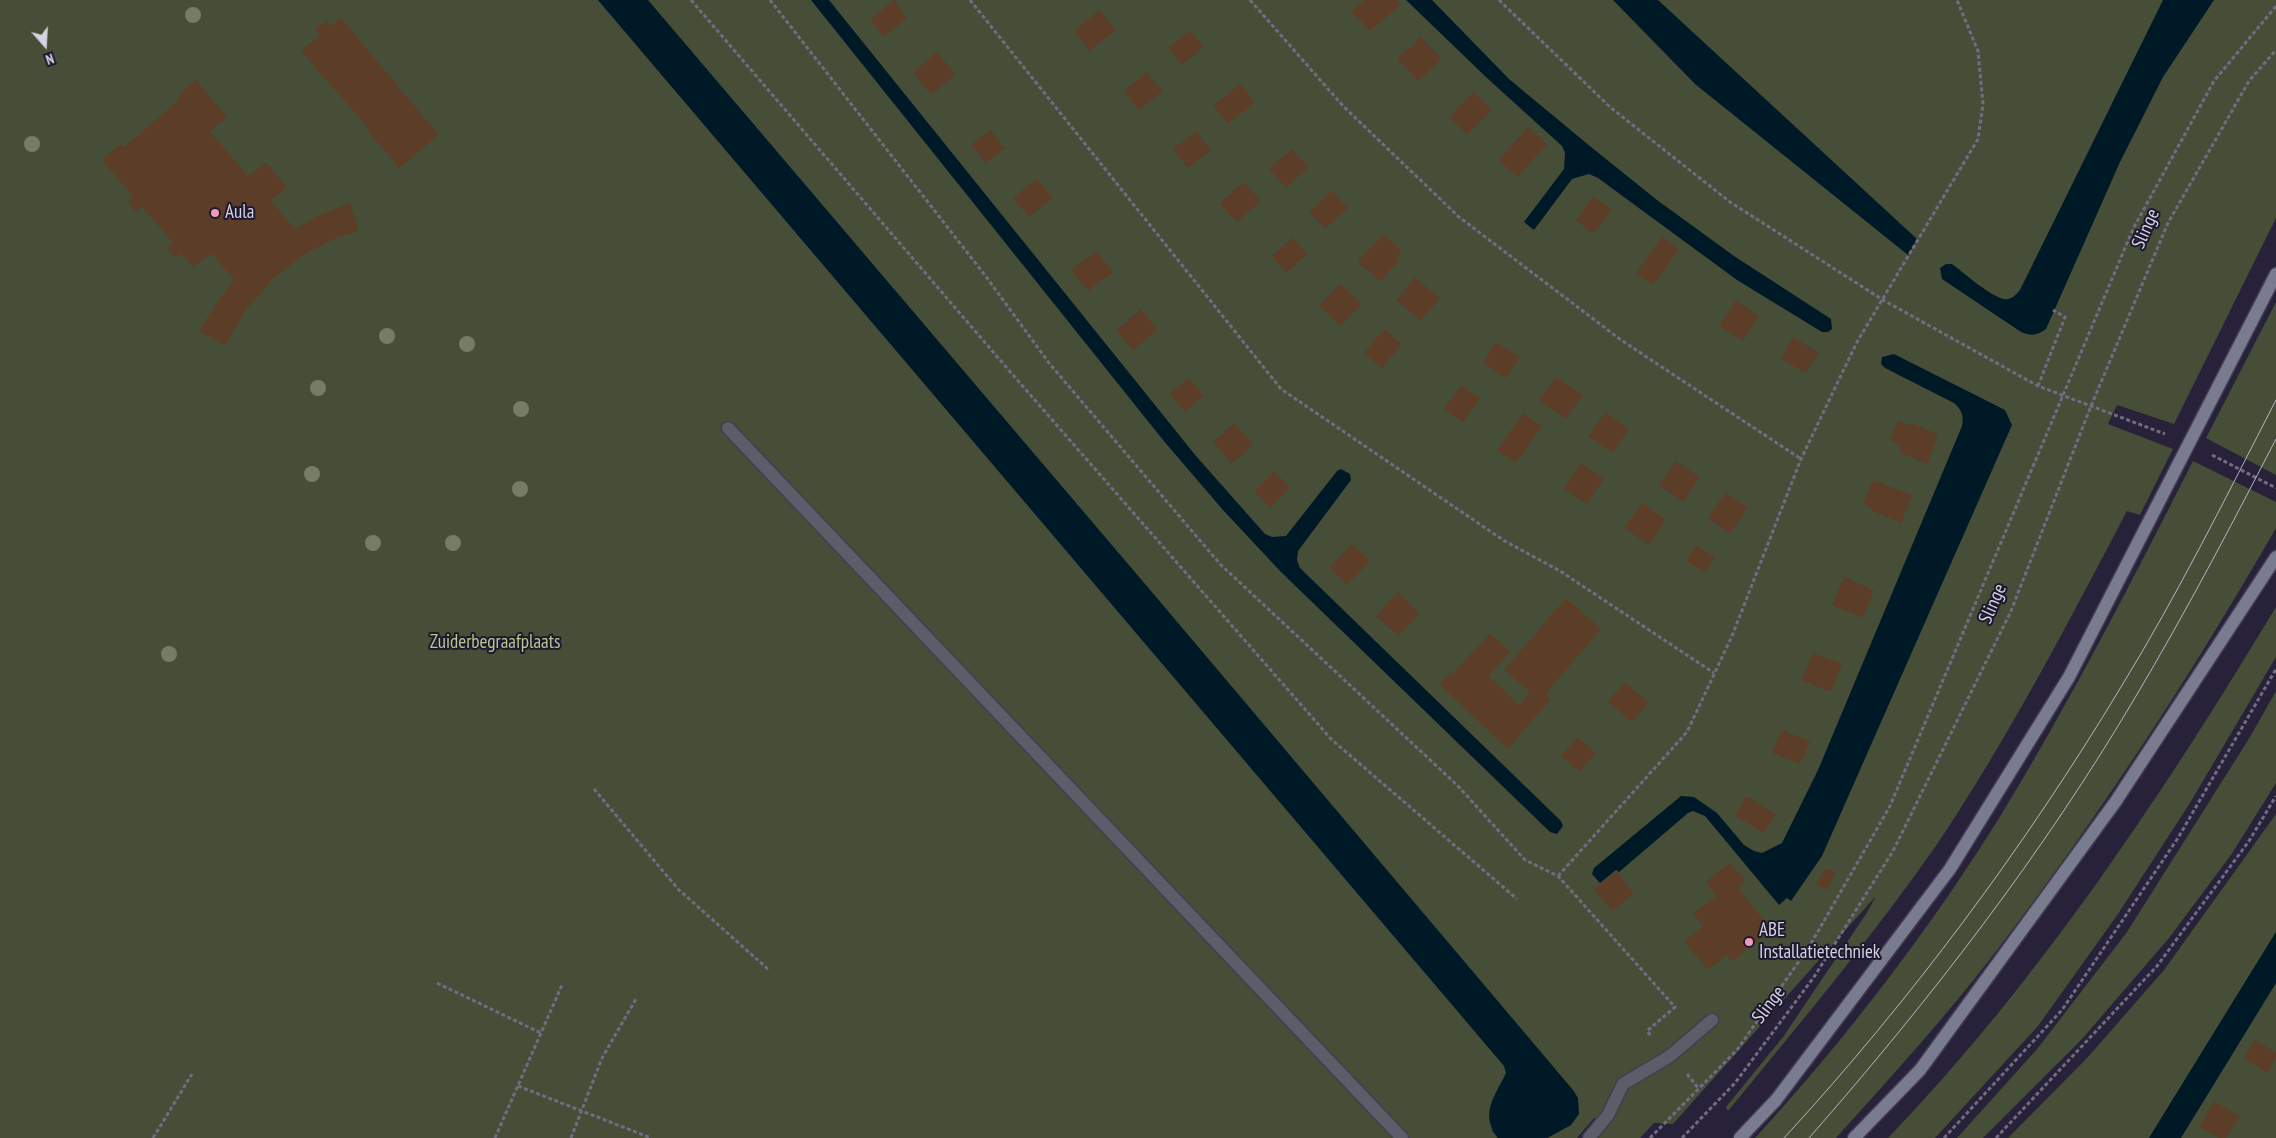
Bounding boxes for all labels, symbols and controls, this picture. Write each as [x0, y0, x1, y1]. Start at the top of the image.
north arrow [20, 20, 70, 70]
text: N [43, 49, 56, 69]
place label: Aula [225, 202, 254, 224]
street label: Slinge [2127, 206, 2165, 252]
marker: Aula [209, 207, 221, 219]
street label: Slinge [1974, 581, 2012, 627]
park label: Zuiderbegraafplaats [430, 632, 560, 654]
place label: ABE Installatietechniek [1759, 920, 1880, 964]
marker: ABE Installatietechniek [1743, 936, 1755, 948]
street label: Slinge [1748, 982, 1790, 1028]

